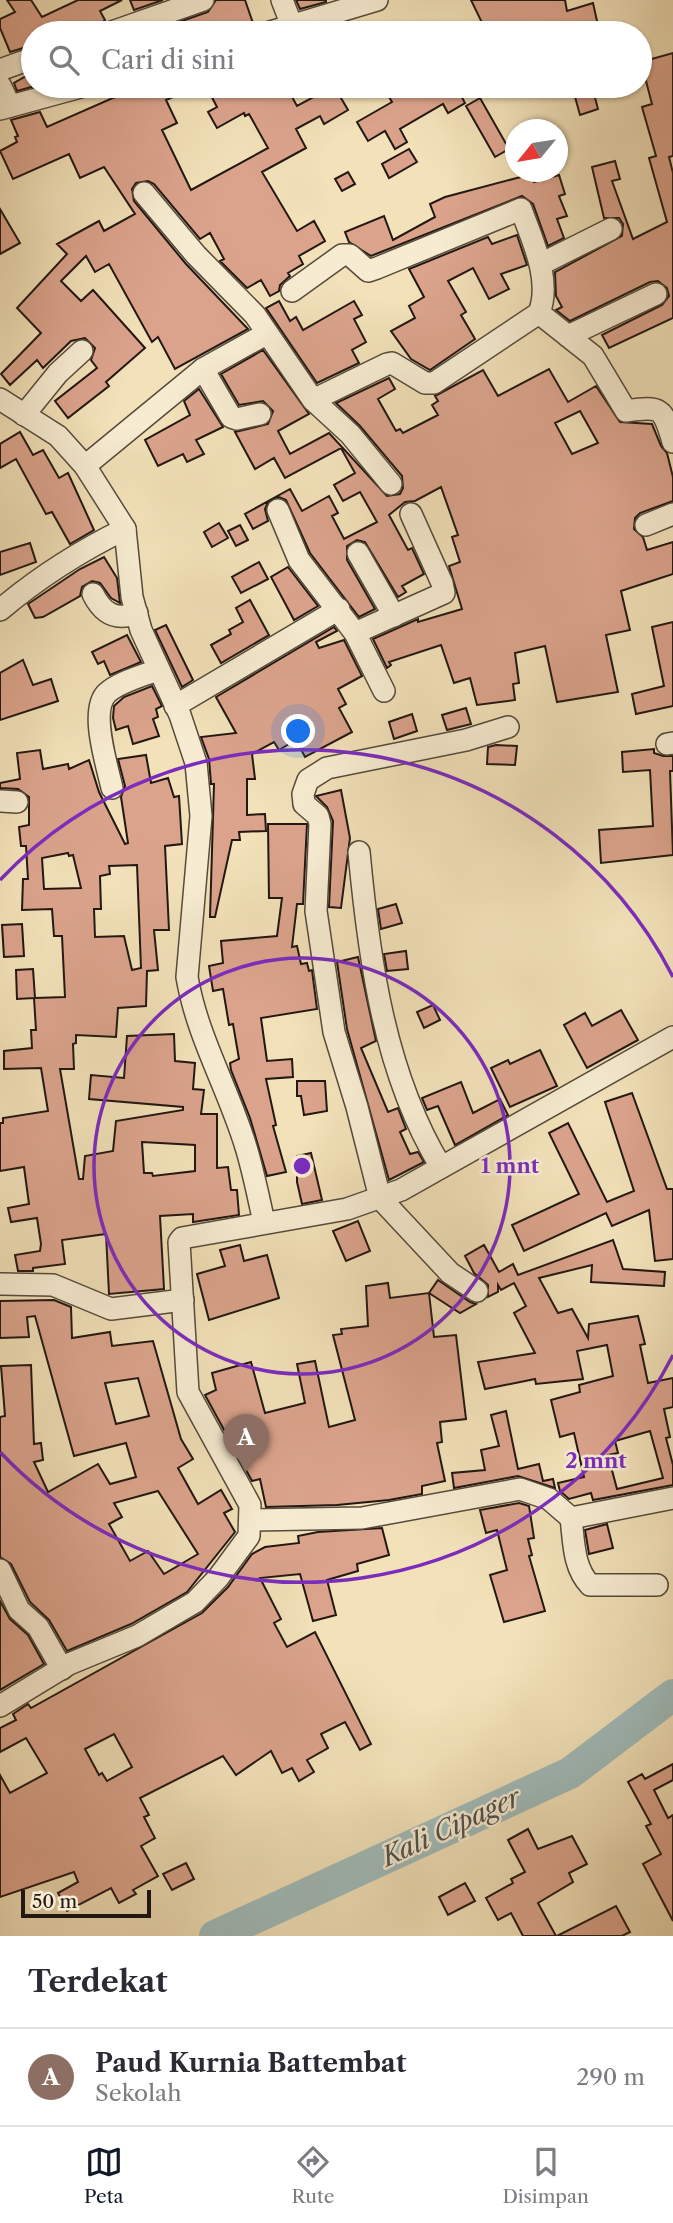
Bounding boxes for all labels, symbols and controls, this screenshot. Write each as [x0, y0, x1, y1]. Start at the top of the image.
search box [21, 21, 652, 98]
icon: search [45, 41, 83, 79]
text: Cari di sini [101, 44, 235, 76]
north arrow [505, 119, 568, 182]
your location [281, 714, 315, 748]
text: 1 mnt [481, 1153, 540, 1178]
centre of rings [290, 1154, 314, 1178]
pin: A [223, 1414, 269, 1472]
text: 2 mnt [565, 1448, 627, 1473]
water label: Kali Cipager [375, 1780, 527, 1874]
scale bar [21, 1887, 150, 1919]
text: 50 m [32, 1890, 77, 1913]
text: Terdekat [28, 1963, 168, 2000]
text: Paud Kurnia Battembat [95, 2047, 406, 2079]
text: A [42, 2063, 60, 2091]
text: 290 m [576, 2063, 645, 2091]
text: Sekolah [95, 2079, 182, 2107]
tab: Peta [84, 2143, 123, 2208]
tab: Rute [291, 2143, 334, 2208]
tab: Disimpan [502, 2143, 589, 2208]

